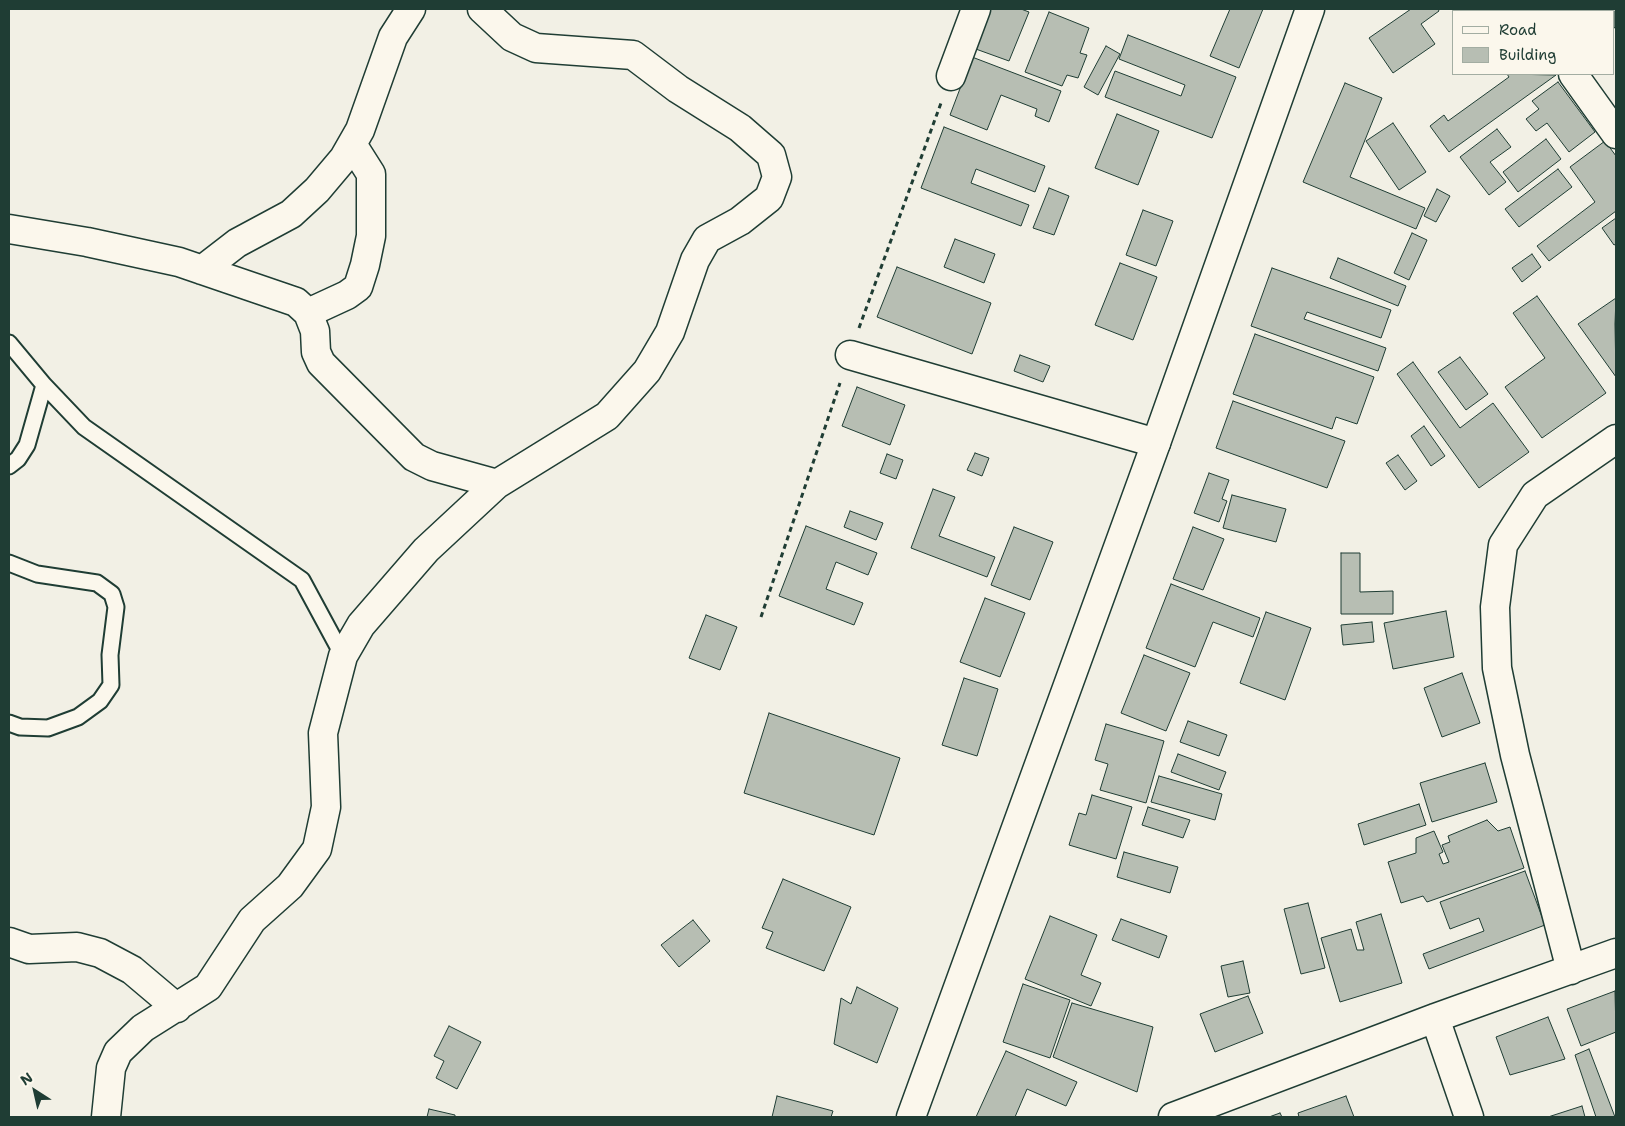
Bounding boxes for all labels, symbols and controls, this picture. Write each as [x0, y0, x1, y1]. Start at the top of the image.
legend [1452, 10, 1615, 75]
text: Road [1499, 20, 1537, 40]
text: Building [1499, 45, 1556, 65]
north arrow [10, 1066, 60, 1116]
text: N [17, 1068, 36, 1089]

